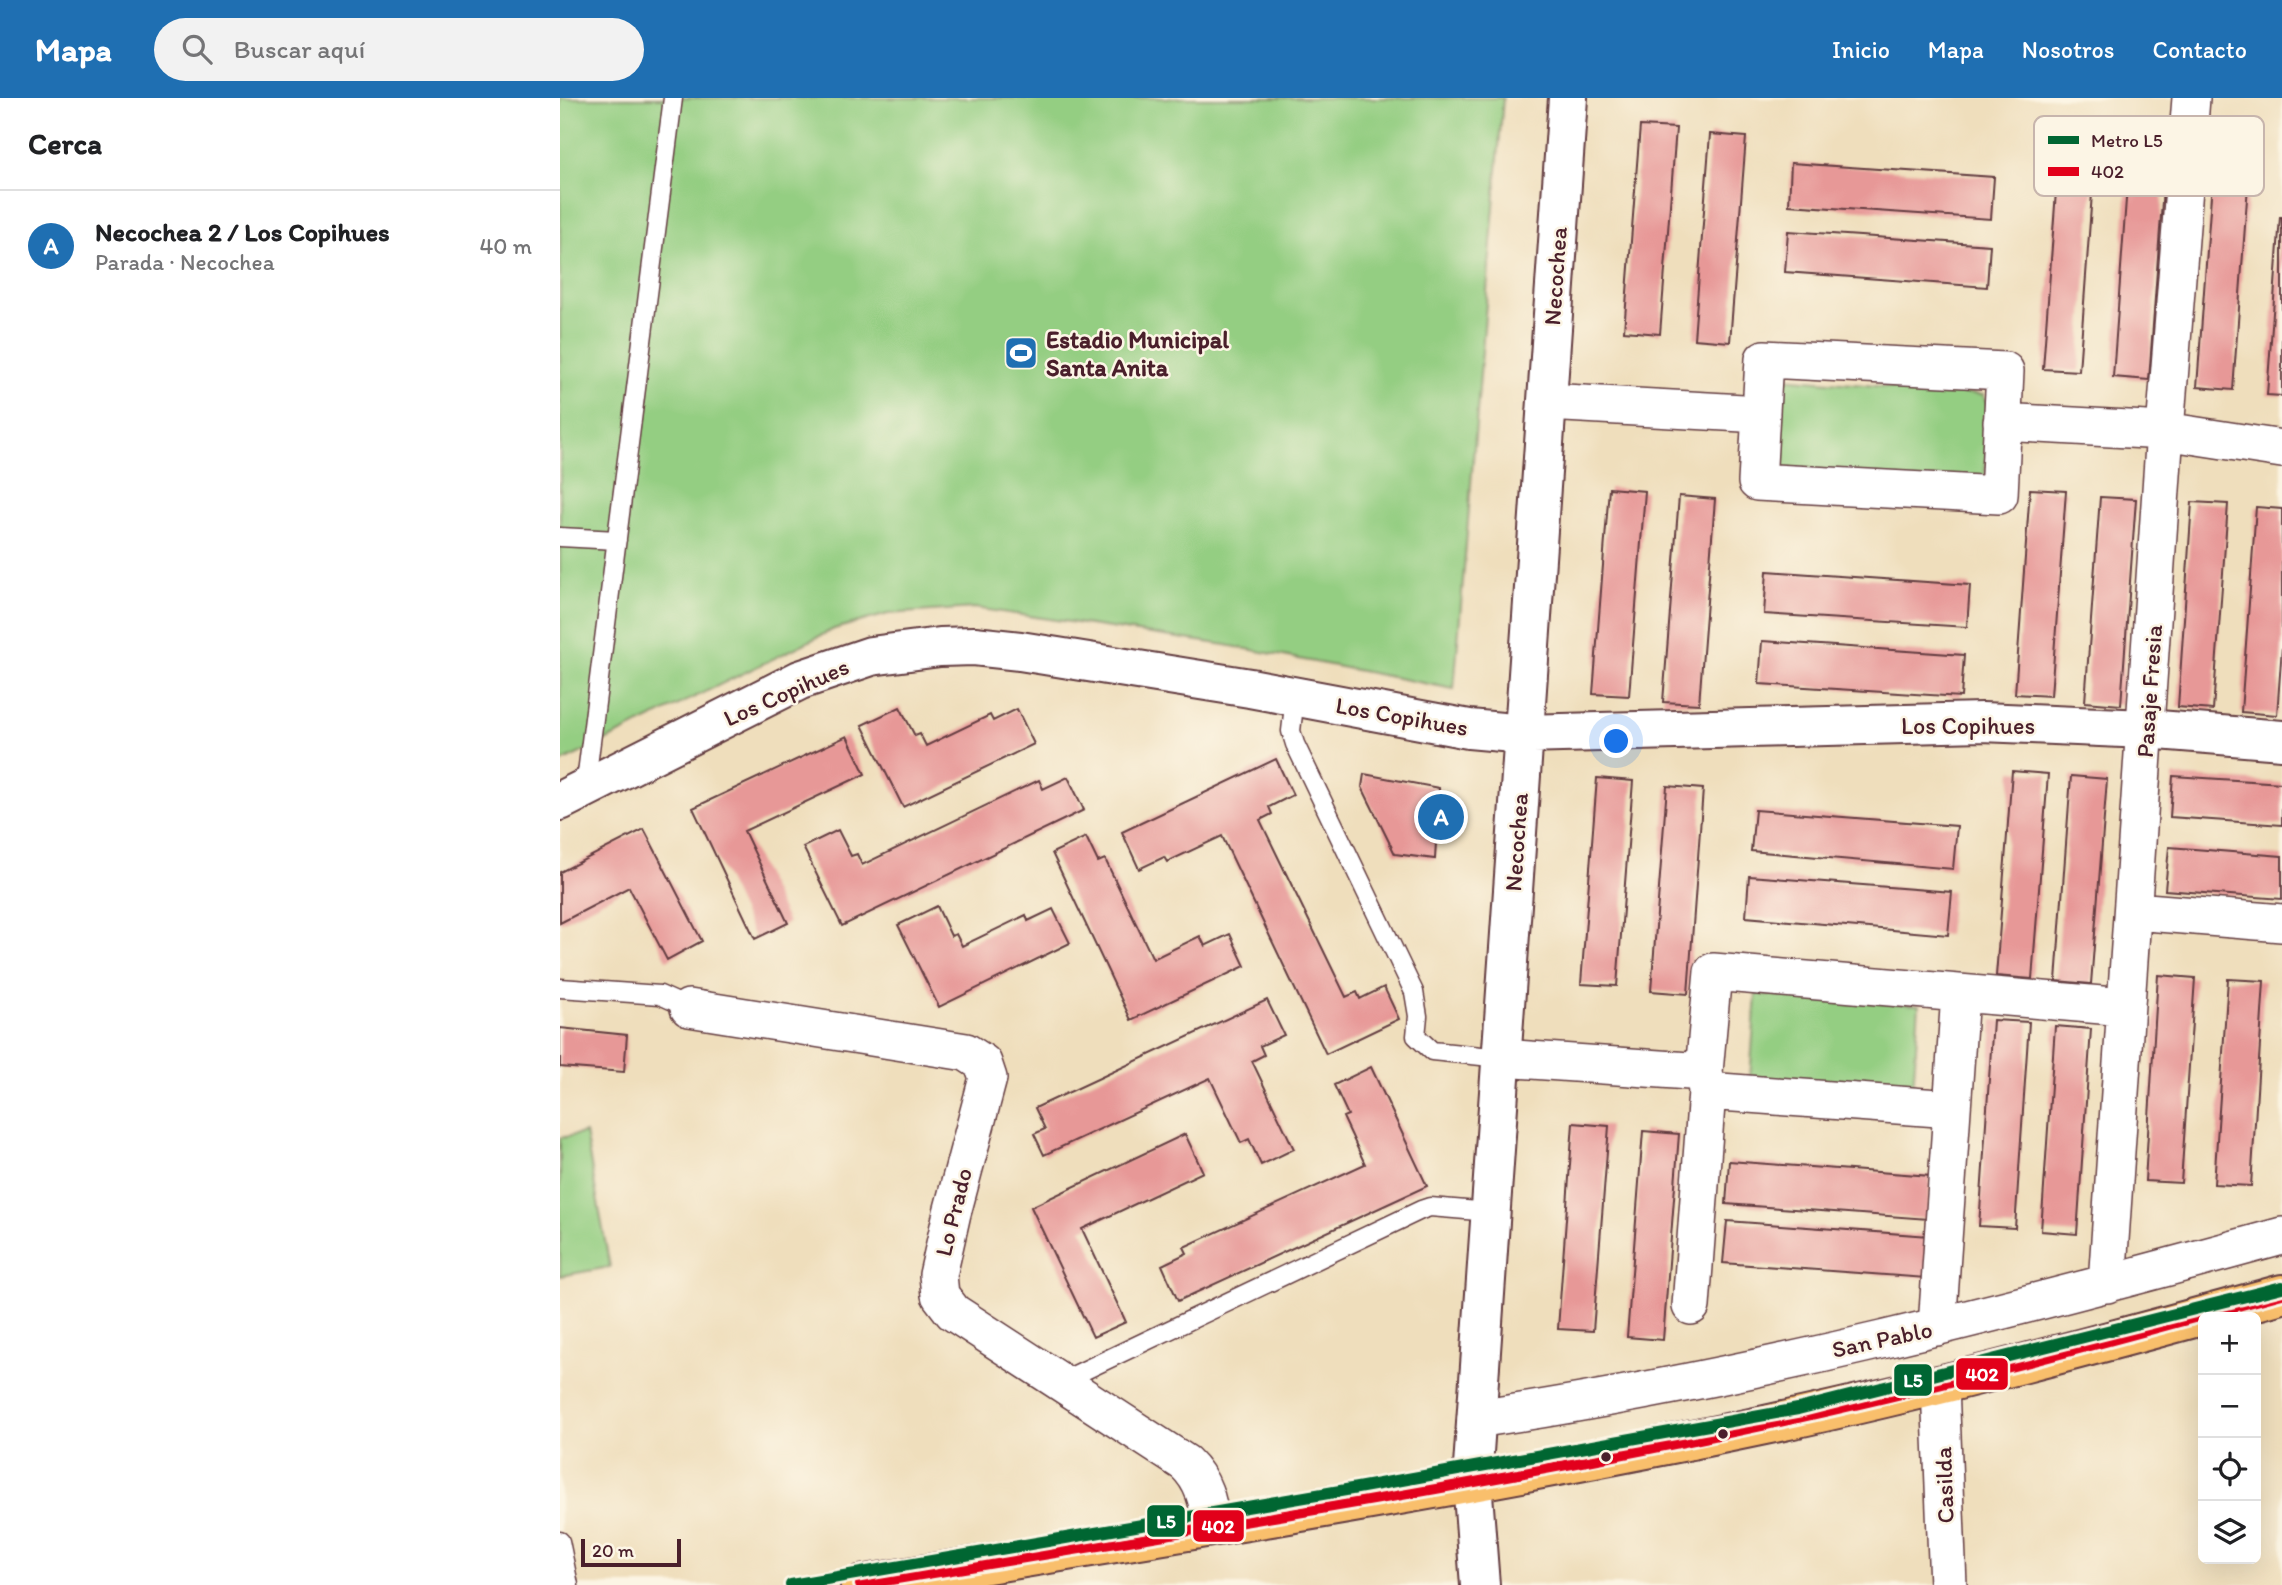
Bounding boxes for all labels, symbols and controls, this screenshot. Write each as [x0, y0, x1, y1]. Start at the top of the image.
search box [154, 18, 644, 81]
text: Mapa [35, 30, 112, 69]
icon: search [178, 30, 216, 68]
text: Buscar aquí [234, 33, 365, 65]
text: Inicio [1832, 35, 1890, 64]
text: Mapa [1928, 35, 1984, 64]
text: Nosotros [2022, 35, 2114, 64]
text: Contacto [2152, 35, 2247, 64]
legend [2034, 116, 2264, 196]
text: Cerca [28, 125, 102, 162]
text: Metro L5 [2091, 129, 2163, 152]
text: 402 [2091, 160, 2124, 183]
text: Necochea 2 / Los Copihues [95, 216, 390, 248]
street label: Necochea [1537, 225, 1573, 326]
text: A [44, 232, 58, 260]
text: 40 m [479, 232, 532, 260]
text: Parada · Necochea [95, 248, 275, 276]
place label: Estadio Municipal Santa Anita [1046, 325, 1229, 382]
sports icon: Estadio Municipal Santa Anita [1002, 334, 1040, 372]
street label: Pasaje Fresia [2130, 623, 2168, 759]
street label: Los Copihues [719, 651, 853, 733]
street label: Los Copihues [1333, 690, 1471, 742]
street label: Los Copihues [1901, 711, 2035, 740]
your location [1599, 724, 1633, 758]
pin: A [1418, 791, 1464, 843]
street label: Necochea [1498, 791, 1534, 892]
street label: Lo Prado [928, 1165, 978, 1259]
map controls [2198, 1312, 2261, 1564]
button: + [2198, 1312, 2261, 1375]
street label: San Pablo [1829, 1314, 1935, 1364]
line badge: 402 [1955, 1357, 2009, 1391]
line badge: L5 [1893, 1363, 1933, 1397]
text: 402 [1965, 1363, 1999, 1386]
text: L5 [1903, 1369, 1923, 1392]
button: − [2198, 1375, 2261, 1438]
unlabelled marker [1716, 1427, 1730, 1441]
button: locate [2198, 1438, 2261, 1501]
street label: Casilda [1928, 1445, 1960, 1524]
unlabelled marker [1599, 1450, 1613, 1464]
button: layers [2198, 1501, 2261, 1564]
line badge: L5 [1146, 1504, 1186, 1538]
line badge: 402 [1192, 1509, 1245, 1543]
text: L5 [1156, 1510, 1176, 1533]
text: 402 [1201, 1515, 1235, 1538]
scale bar [581, 1536, 681, 1568]
text: 20 m [592, 1539, 634, 1562]

